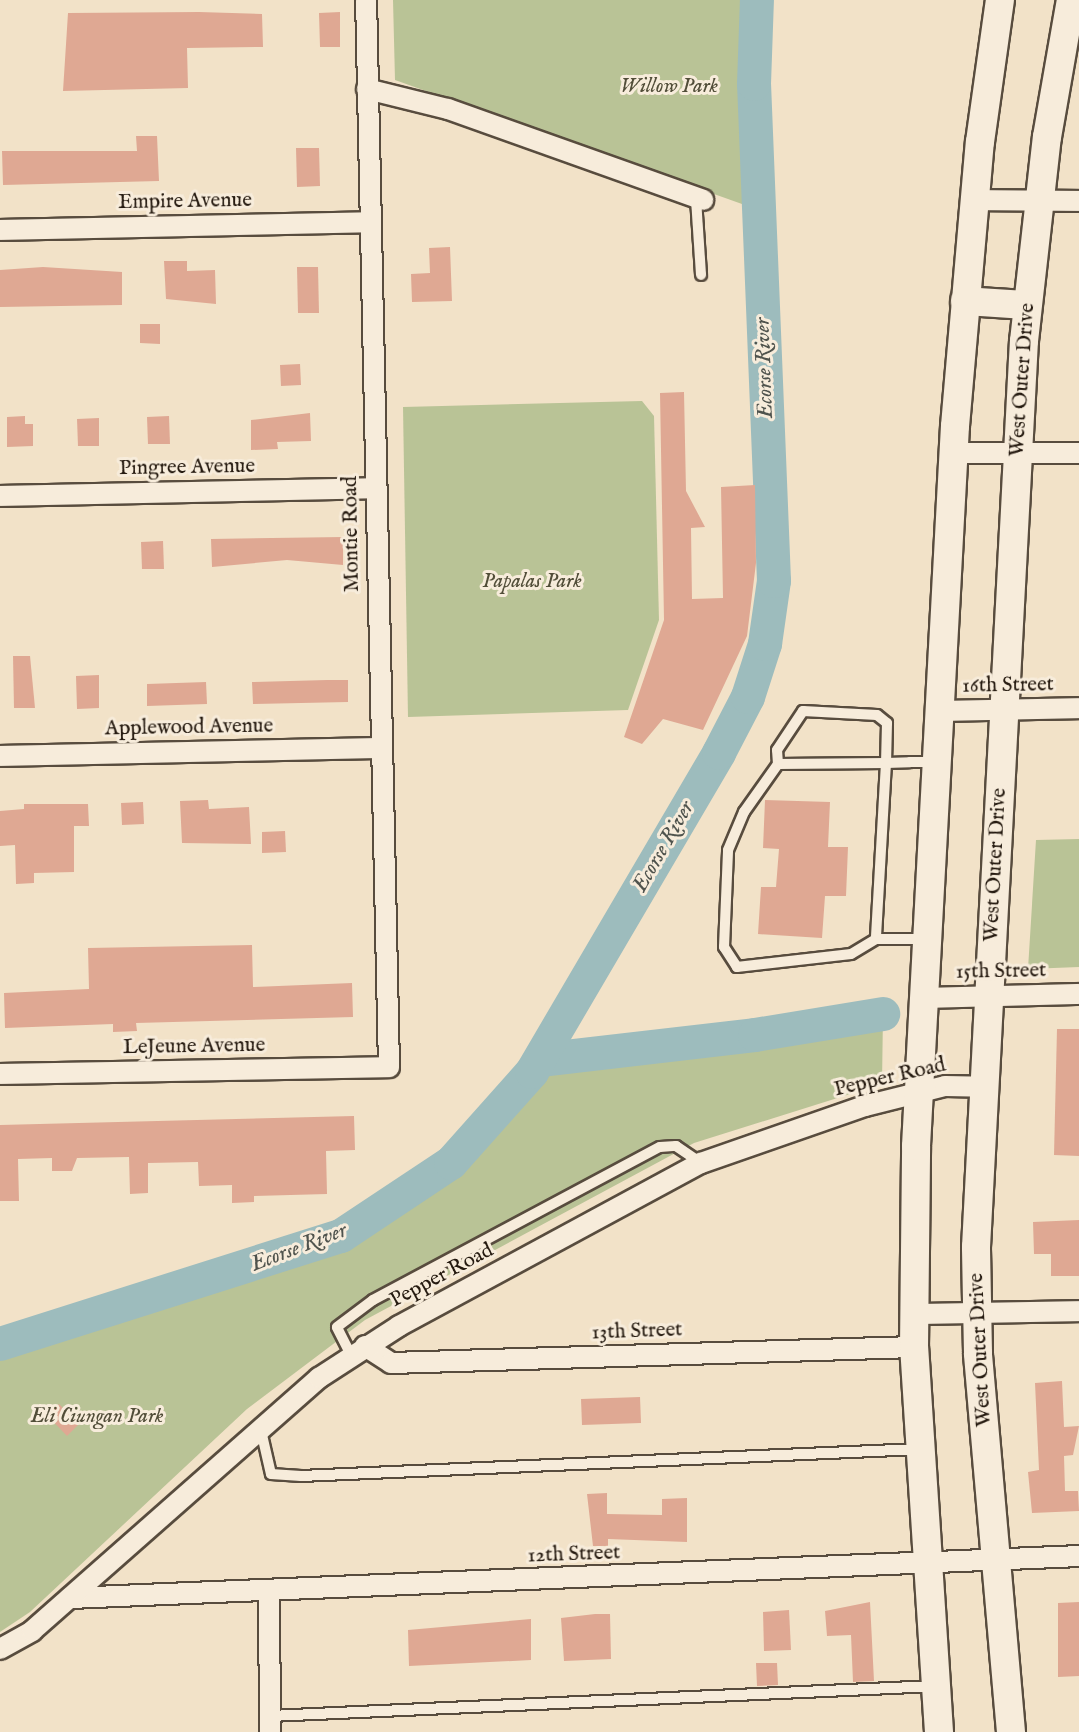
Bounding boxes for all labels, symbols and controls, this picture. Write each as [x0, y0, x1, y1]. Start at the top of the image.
park label: Willow Park [620, 74, 718, 100]
street label: Empire Avenue [118, 188, 252, 216]
street label: West Outer Drive [1005, 302, 1041, 458]
water label: Ecorse River [750, 317, 780, 419]
street label: Pingree Avenue [119, 454, 255, 482]
street label: Montie Road [338, 476, 366, 592]
park label: Papalas Park [482, 569, 582, 595]
street label: 16th Street [962, 673, 1054, 699]
street label: Applewood Avenue [105, 714, 273, 742]
street label: West Outer Drive [979, 787, 1013, 943]
water label: Ecorse River [627, 797, 701, 897]
street label: 15th Street [956, 959, 1046, 985]
street label: LeJeune Avenue [123, 1033, 265, 1061]
street label: Pepper Road [832, 1053, 948, 1103]
water label: Ecorse River [247, 1218, 351, 1278]
street label: Pepper Road [386, 1238, 498, 1314]
street label: West Outer Drive [964, 1272, 998, 1428]
street label: 13th Street [591, 1318, 683, 1346]
park label: Eli Ciungan Park [31, 1404, 163, 1430]
street label: 12th Street [527, 1541, 621, 1569]

